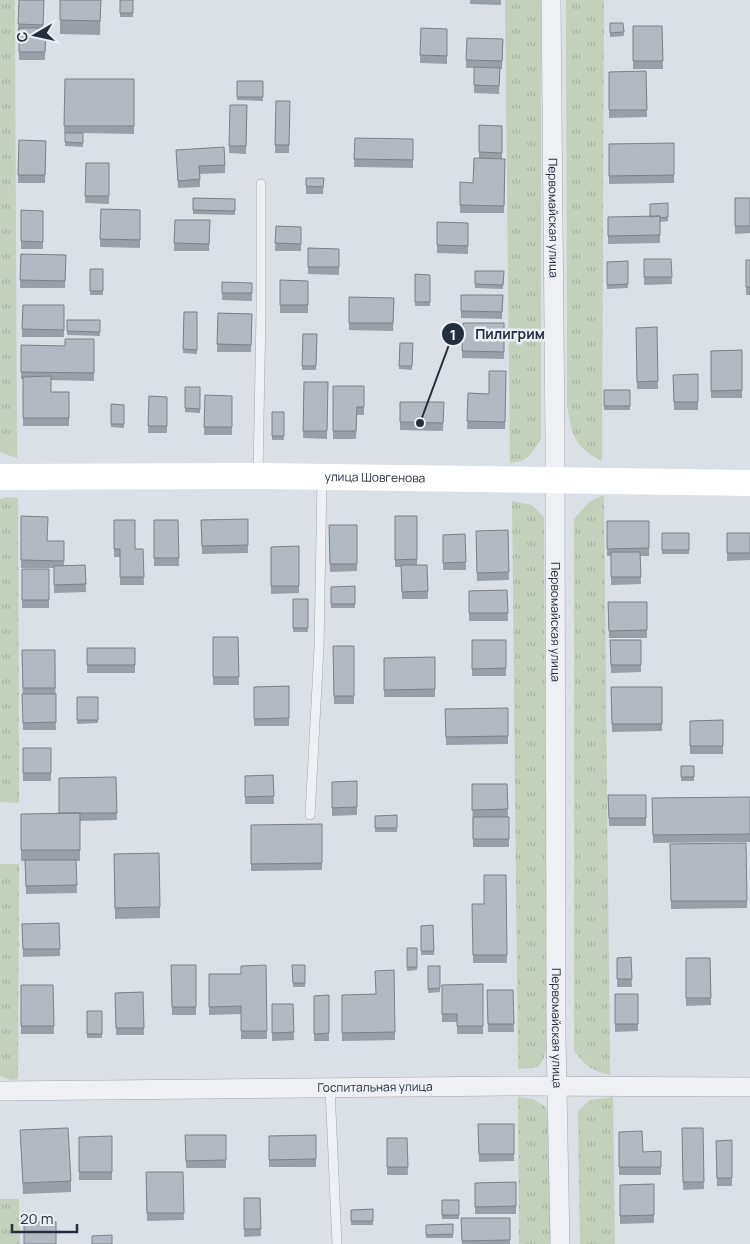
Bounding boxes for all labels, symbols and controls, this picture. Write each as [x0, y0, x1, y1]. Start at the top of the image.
north arrow [10, 10, 60, 60]
text: С [11, 31, 32, 44]
street label: Первомайская улица [544, 158, 563, 278]
callout: Пилигрим [440, 320, 555, 349]
text: 1 [450, 324, 456, 345]
text: Пилигрим [475, 324, 545, 343]
street label: улица Шовгенова [325, 468, 425, 486]
street label: Первомайская улица [547, 562, 564, 682]
street label: Первомайская улица [548, 968, 566, 1088]
street label: Госпитальная улица [317, 1078, 433, 1096]
scale bar [12, 1202, 78, 1234]
text: 20 m [20, 1208, 53, 1229]

